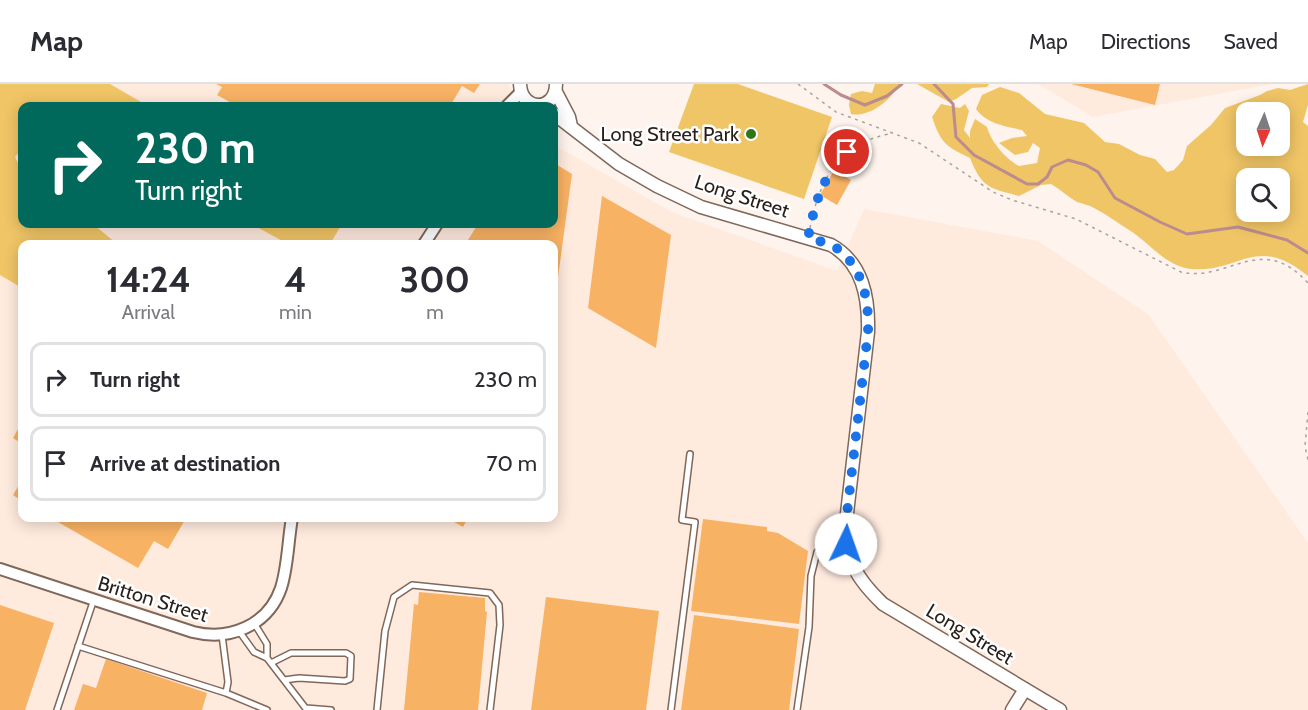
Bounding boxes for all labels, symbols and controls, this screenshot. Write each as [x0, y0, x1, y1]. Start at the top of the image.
text: Map [30, 24, 83, 58]
text: Map [1029, 29, 1068, 54]
text: Directions [1101, 29, 1190, 54]
text: Saved [1223, 29, 1278, 54]
north arrow [1236, 102, 1290, 156]
map controls [1236, 102, 1290, 222]
text: 230 m [135, 122, 255, 174]
place label: Long Street Park [601, 122, 739, 146]
icon: right [36, 126, 114, 204]
pin [821, 126, 872, 177]
marker: Long Street Park [744, 127, 758, 141]
icon: arrive [830, 135, 863, 168]
button: search [1236, 168, 1290, 222]
street label: Long Street [692, 169, 792, 223]
text: Turn right [135, 174, 242, 207]
text: 14:24 [106, 257, 191, 301]
text: 4 [284, 257, 307, 301]
text: 300 [400, 257, 470, 301]
text: Arrival [122, 300, 175, 324]
text: min [279, 300, 312, 324]
text: m [426, 300, 444, 324]
icon: right [39, 363, 72, 396]
text: Turn right [90, 366, 180, 393]
text: 230 m [474, 366, 537, 393]
icon: arrive [39, 447, 72, 480]
text: Arrive at destination [90, 450, 280, 477]
text: 70 m [487, 450, 537, 477]
position arrow [814, 512, 878, 576]
street label: Britton Street [95, 571, 211, 627]
street label: Long Street [922, 599, 1018, 670]

